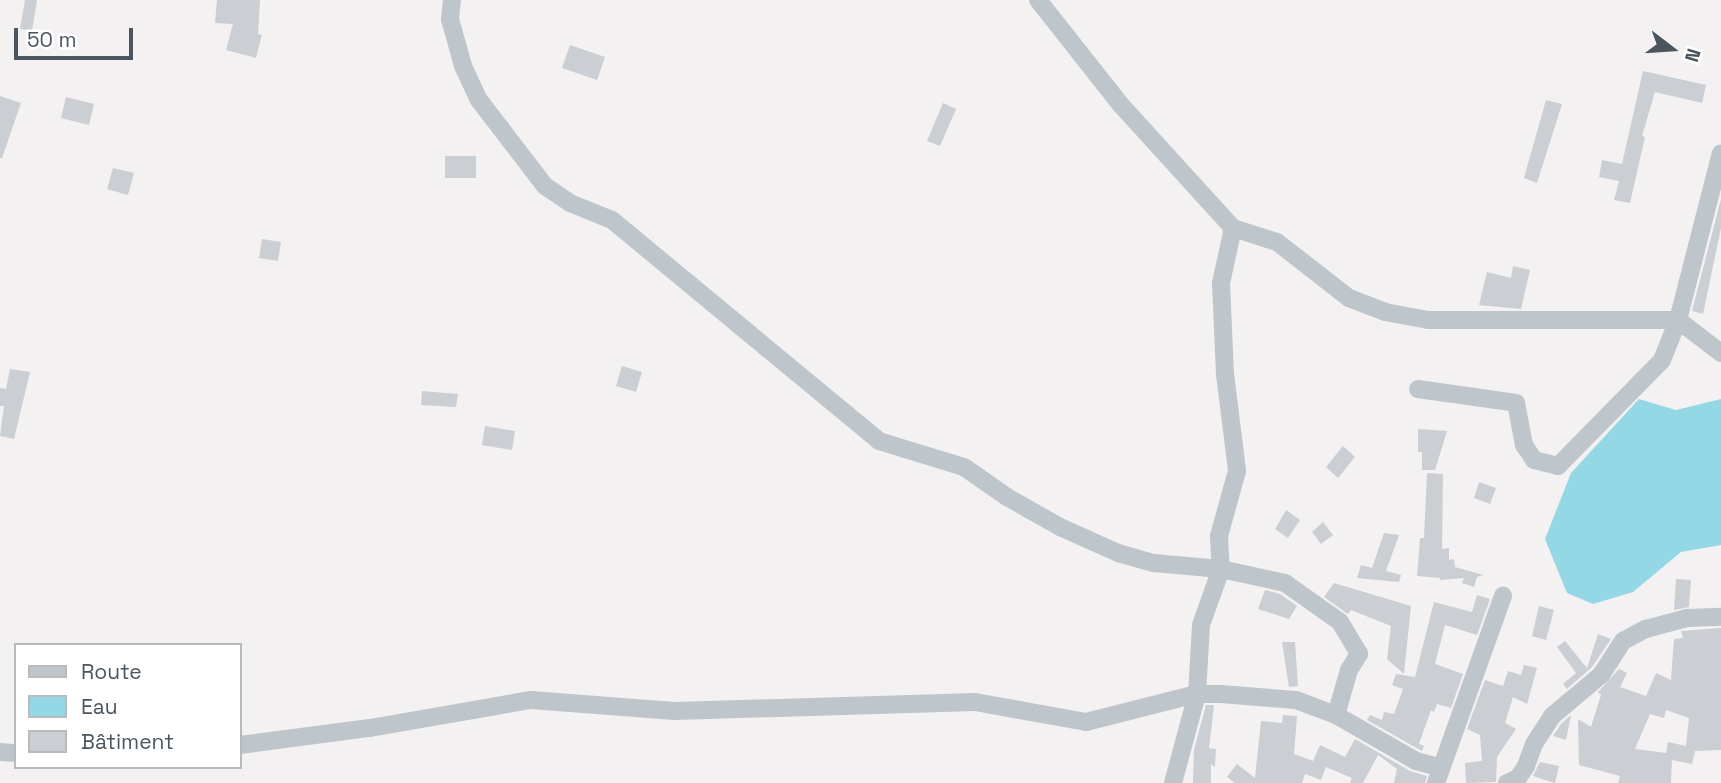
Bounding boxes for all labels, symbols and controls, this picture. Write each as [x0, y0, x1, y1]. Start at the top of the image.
scale bar [18, 14, 136, 58]
north arrow [1637, 14, 1707, 84]
text: 50 m [27, 26, 77, 53]
text: N [1679, 46, 1706, 65]
legend [14, 643, 242, 769]
text: Route [81, 658, 142, 685]
text: Eau [81, 693, 118, 720]
text: Bâtiment [81, 728, 174, 755]

